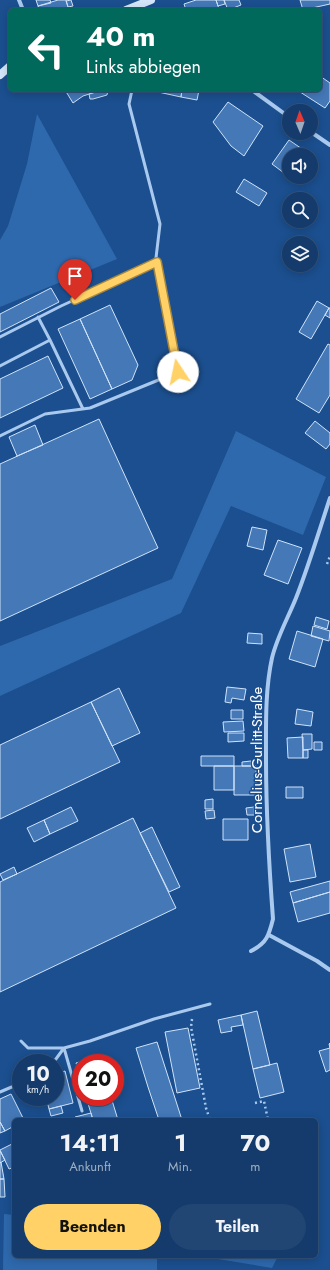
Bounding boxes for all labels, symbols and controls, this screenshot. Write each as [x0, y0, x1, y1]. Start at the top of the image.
text: 40 m [86, 16, 155, 57]
icon: left [20, 24, 72, 76]
text: Links abbiegen [86, 54, 201, 80]
north arrow [282, 104, 318, 140]
map controls [282, 104, 318, 272]
button: sound [282, 148, 318, 184]
button: search [282, 192, 318, 228]
button: layers [282, 236, 318, 272]
pin [58, 259, 92, 300]
icon: arrive [64, 265, 86, 287]
position arrow [157, 351, 199, 393]
street label: Cornelius-Gurlitt-Straße [246, 687, 268, 833]
speed limit sign: 20 [72, 1054, 124, 1106]
text: 10 [26, 1060, 50, 1089]
text: km/h [27, 1082, 49, 1097]
text: 14:11 [59, 1125, 121, 1160]
text: 1 [174, 1125, 186, 1160]
text: 70 [240, 1125, 271, 1160]
text: Ankunft [69, 1157, 111, 1176]
text: Min. [168, 1157, 193, 1176]
text: m [250, 1157, 260, 1176]
button: Beenden [24, 1204, 161, 1250]
button: Teilen [169, 1204, 306, 1250]

